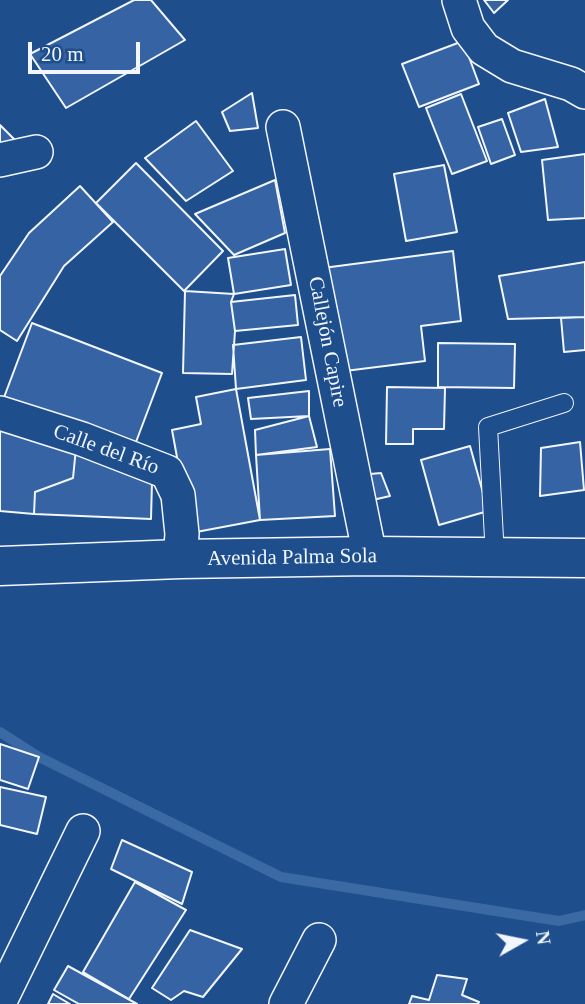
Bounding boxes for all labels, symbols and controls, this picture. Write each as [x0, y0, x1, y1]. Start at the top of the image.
scale bar [32, 28, 144, 72]
text: 20 m [41, 42, 84, 66]
street label: Callejón Capire [302, 275, 352, 409]
street label: Calle del Río [50, 419, 162, 481]
street label: Avenida Palma Sola [207, 544, 377, 572]
north arrow [487, 906, 557, 976]
text: N [532, 929, 555, 946]

